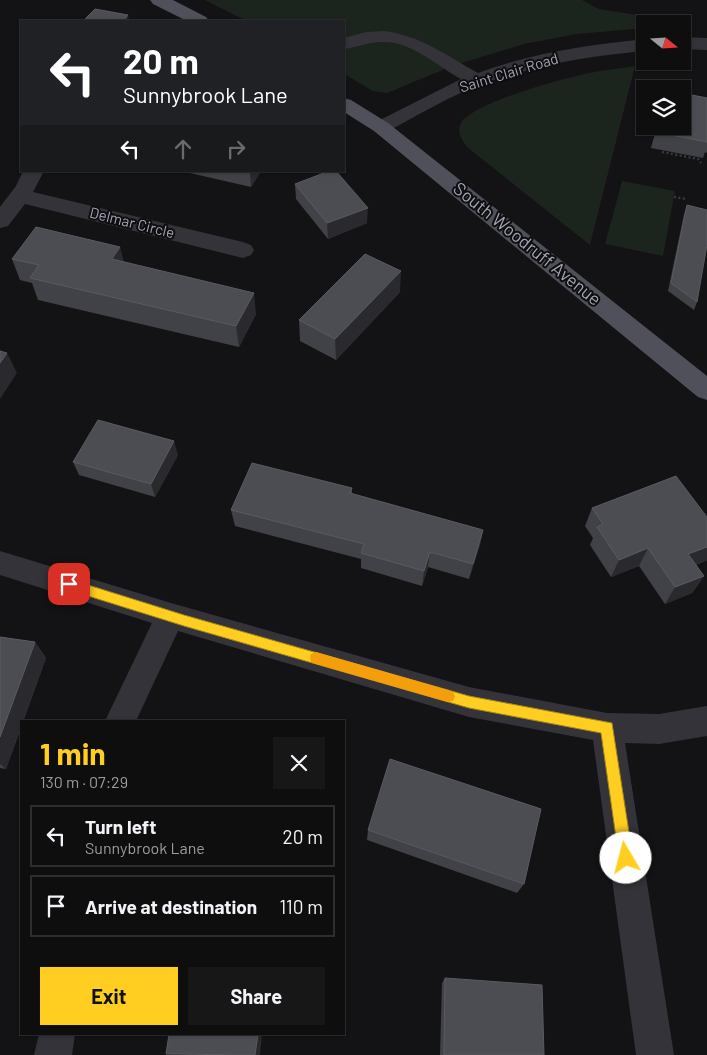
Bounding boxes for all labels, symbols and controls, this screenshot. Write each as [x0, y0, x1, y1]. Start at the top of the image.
north arrow [636, 15, 691, 70]
map controls [636, 15, 691, 135]
text: 20 m [123, 39, 199, 81]
icon: left [40, 40, 105, 105]
street label: Saint Clair Road [457, 48, 560, 96]
button: layers [636, 80, 691, 135]
text: Sunnybrook Lane [123, 81, 288, 107]
icon: left [116, 135, 144, 163]
icon: ahead [169, 135, 197, 163]
icon: right [222, 135, 250, 163]
street label: South Woodruff Avenue [449, 177, 606, 310]
street label: Delmar Circle [88, 203, 177, 241]
pin [48, 563, 90, 605]
icon: arrive [55, 570, 83, 598]
text: 1 min [40, 735, 106, 771]
button: close [273, 737, 325, 789]
text: 130 m · 07:29 [40, 772, 128, 791]
text: Turn left [85, 815, 156, 838]
icon: left [42, 822, 70, 850]
text: 20 m [283, 825, 323, 848]
position arrow [599, 831, 651, 883]
text: Sunnybrook Lane [85, 838, 205, 857]
icon: arrive [42, 892, 70, 920]
text: Arrive at destination [85, 895, 257, 918]
text: 110 m [279, 895, 323, 918]
button: Exit [40, 967, 178, 1025]
button: Share [188, 967, 325, 1025]

